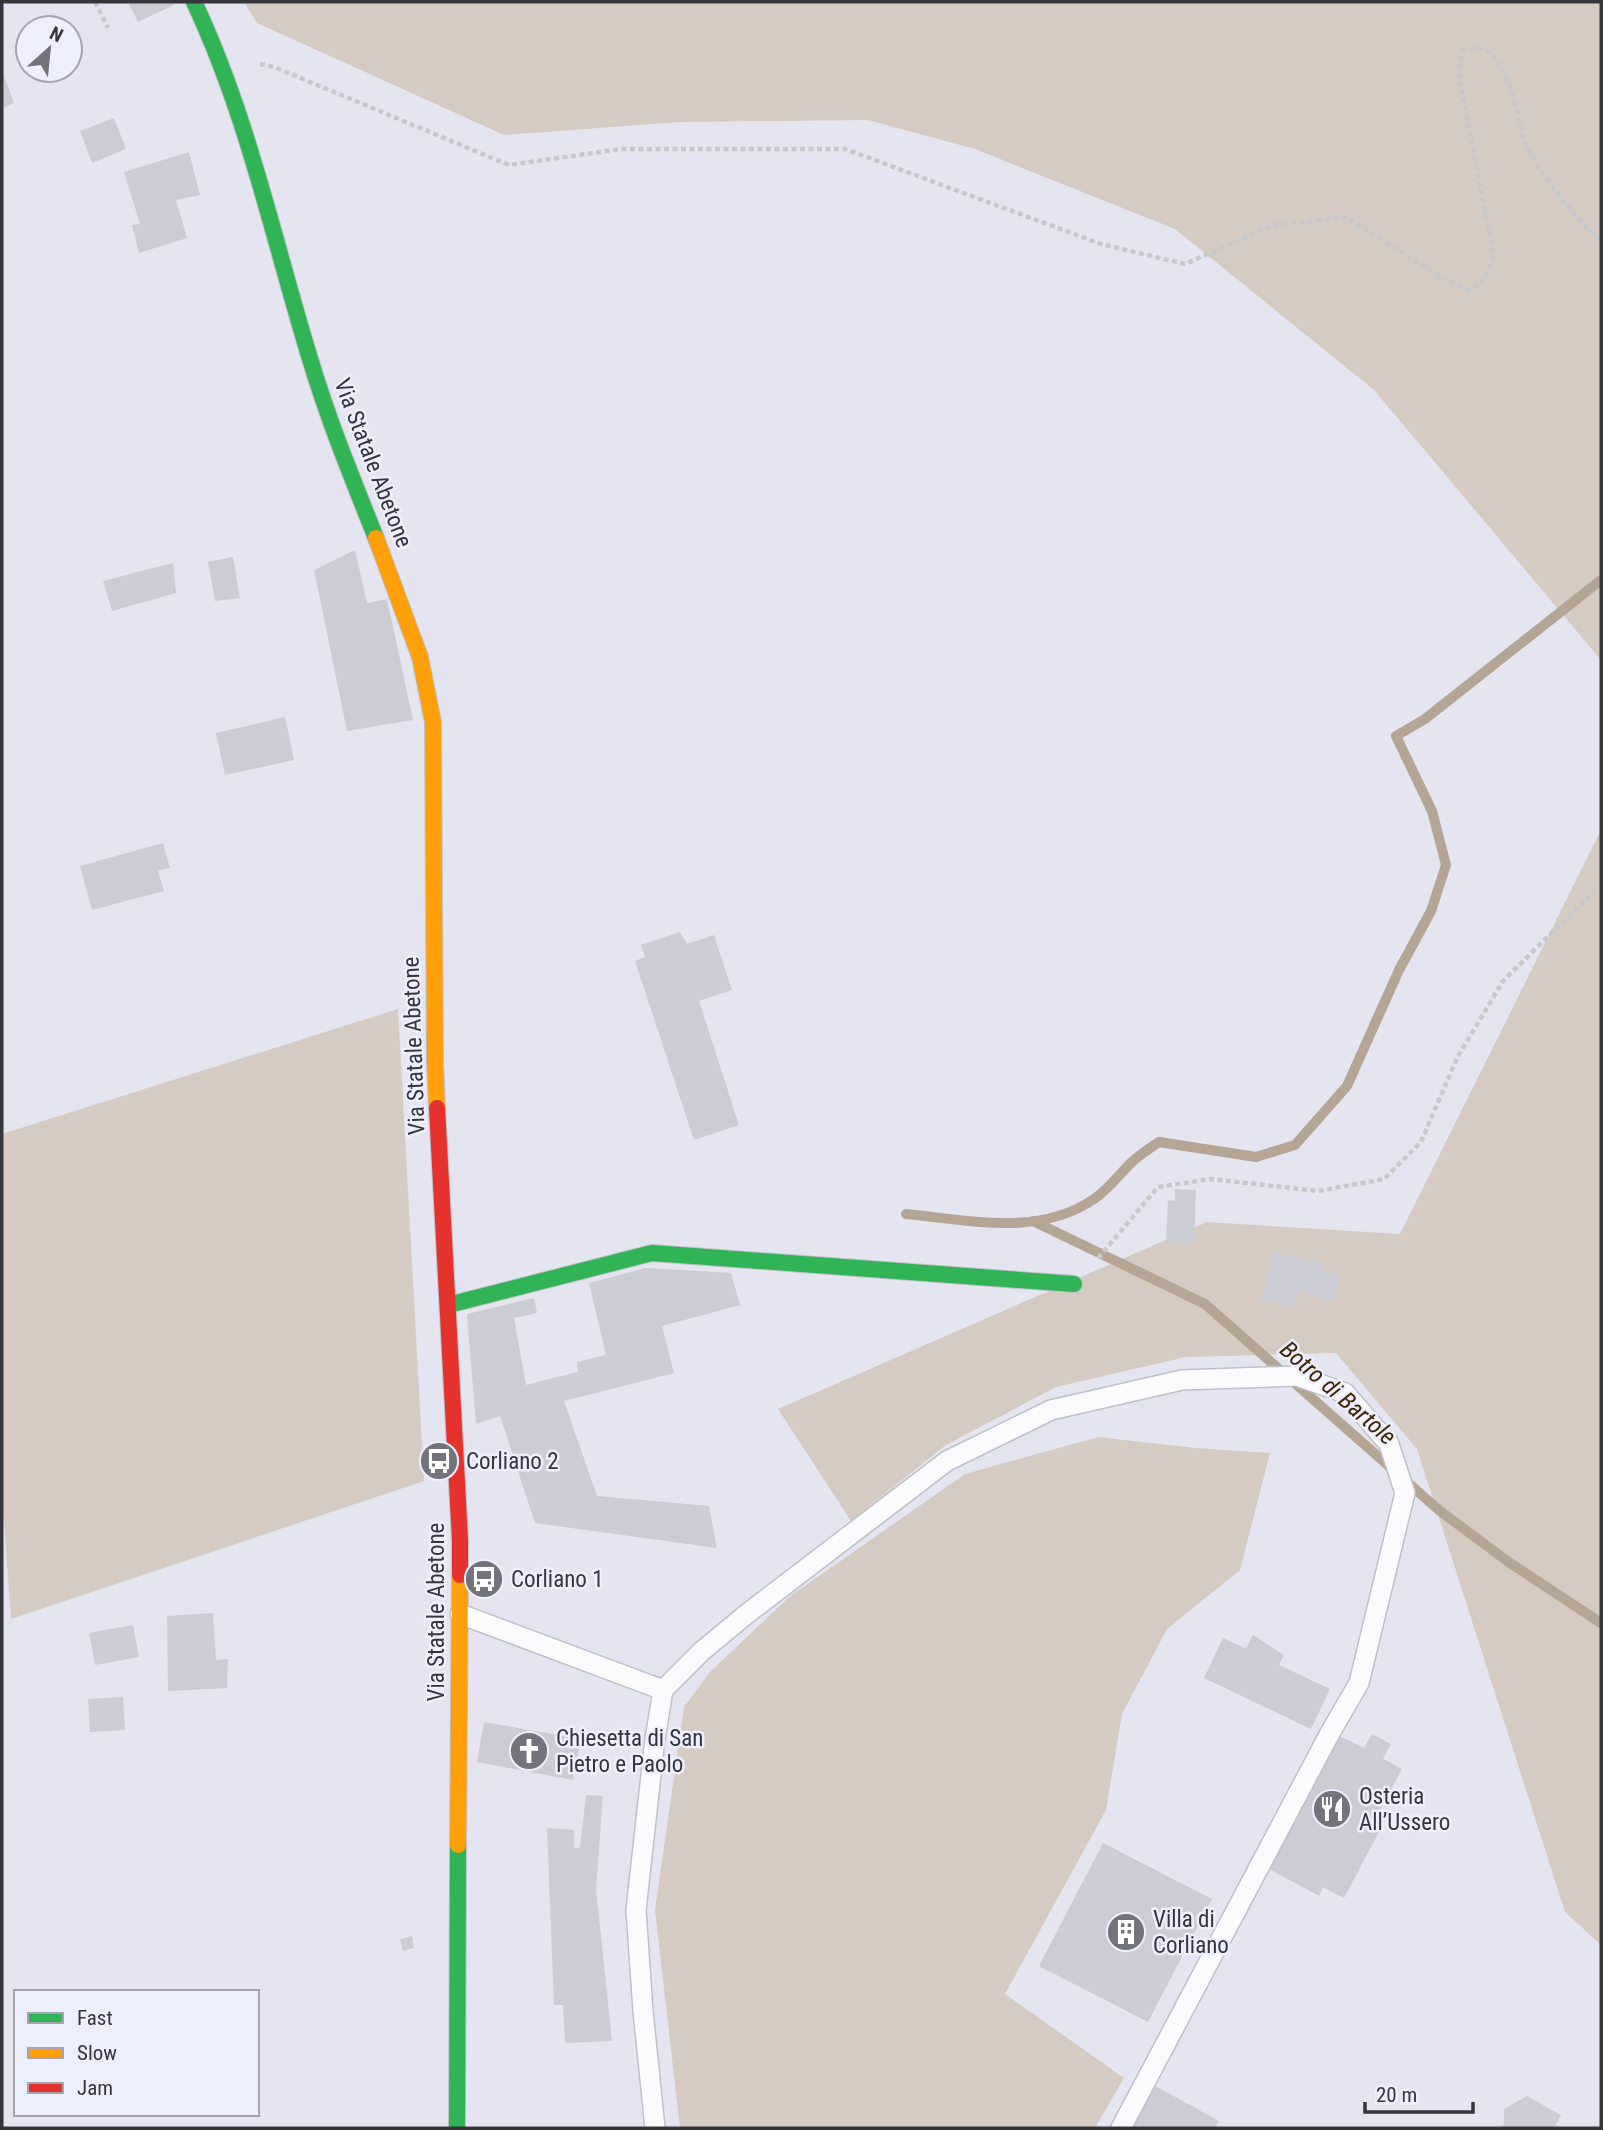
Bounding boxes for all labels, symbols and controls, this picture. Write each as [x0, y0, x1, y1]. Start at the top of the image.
north arrow [14, 14, 84, 84]
text: N [46, 21, 67, 47]
street label: Via Statale Abetone [328, 375, 418, 551]
street label: Via Statale Abetone [397, 956, 431, 1136]
water label: Botro di Bartole [1275, 1335, 1402, 1451]
bus stop icon: Corliano 2 [418, 1440, 460, 1482]
place label: Corliano 2 [466, 1448, 558, 1475]
street label: Via Statale Abetone [423, 1523, 450, 1701]
bus stop icon: Corliano 1 [463, 1558, 505, 1600]
place label: Corliano 1 [511, 1566, 603, 1593]
place label: Chiesetta di San Pietro e Paolo [556, 1725, 703, 1778]
church icon: Chiesetta di San Pietro e Paolo [508, 1730, 550, 1772]
place label: Osteria All’Ussero [1359, 1783, 1450, 1836]
restaurant icon: Osteria All’Ussero [1311, 1788, 1353, 1830]
place label: Villa di Corliano [1153, 1906, 1229, 1959]
building icon: Villa di Corliano [1105, 1911, 1147, 1953]
legend [14, 1990, 259, 2116]
text: Fast [77, 2006, 113, 2030]
text: Slow [77, 2041, 117, 2065]
scale bar [1365, 2070, 1474, 2114]
text: Jam [77, 2076, 113, 2100]
text: 20 m [1376, 2083, 1417, 2107]

